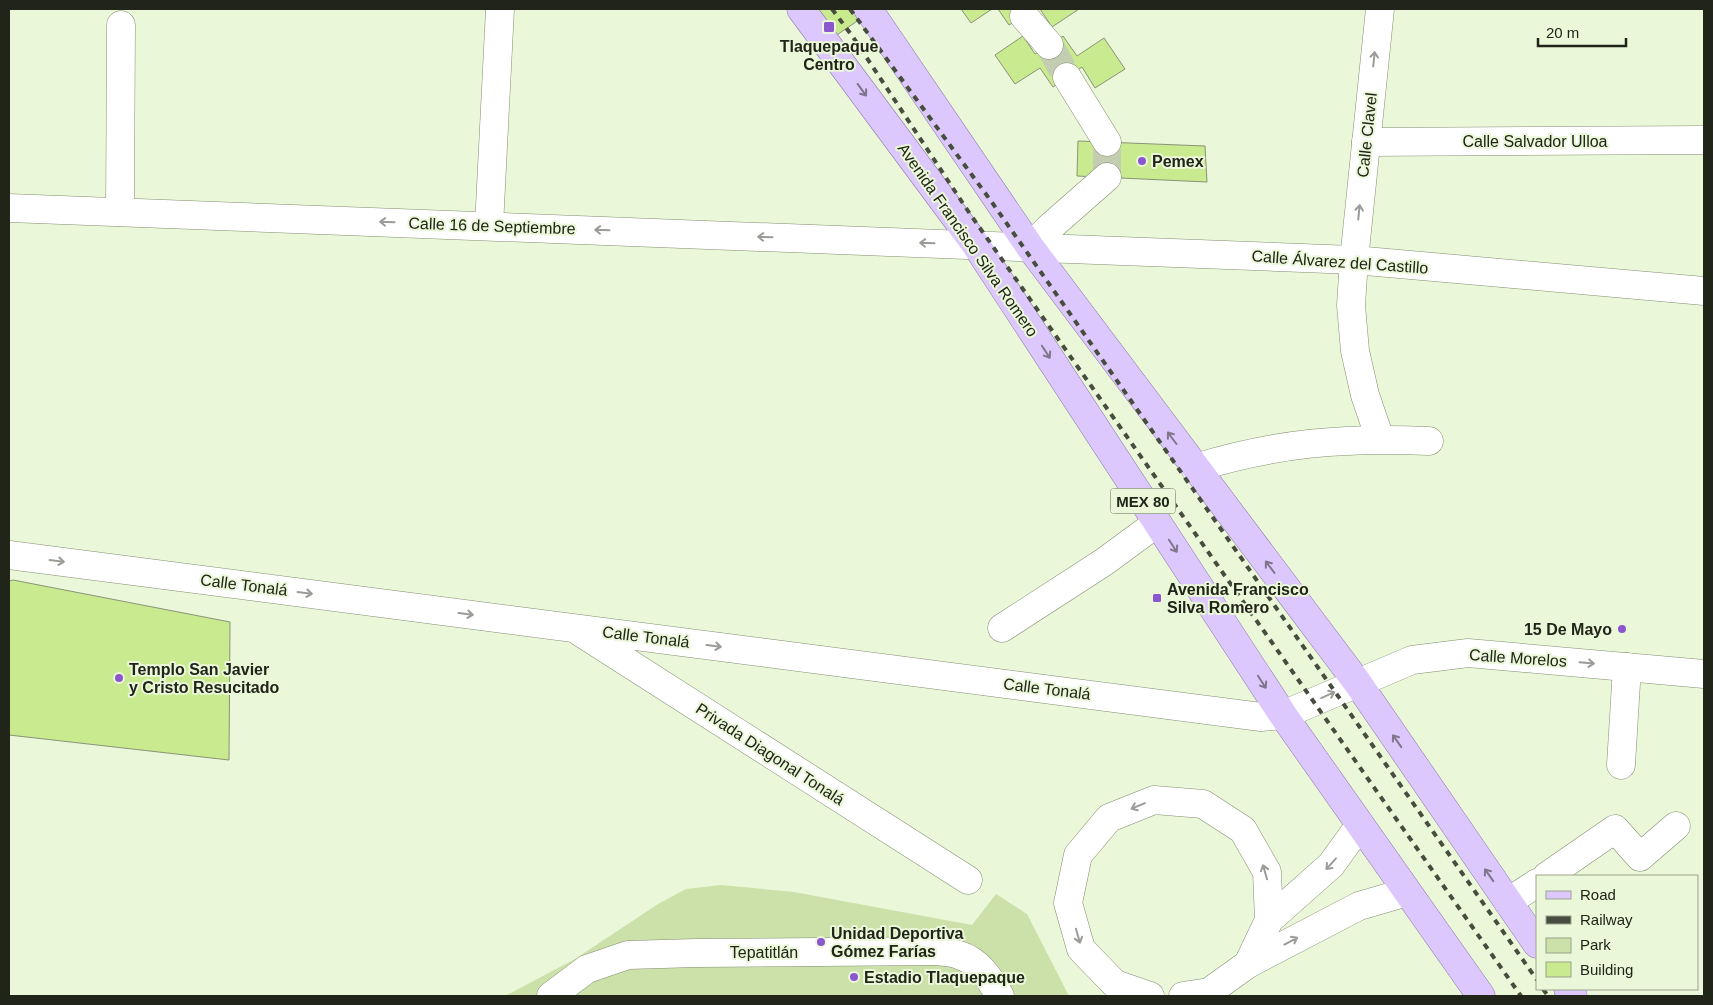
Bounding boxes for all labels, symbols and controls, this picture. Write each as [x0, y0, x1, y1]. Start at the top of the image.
scale bar [1538, 15, 1626, 47]
marker: Tlaquepaque Centro [822, 20, 836, 34]
text: 20 m [1546, 24, 1579, 41]
place label: Tlaquepaque Centro [780, 38, 878, 73]
one-way arrow [1369, 51, 1379, 67]
one-way arrow [856, 83, 867, 96]
street label: Calle Clavel [1354, 92, 1380, 178]
street label: Calle Salvador Ulloa [1463, 133, 1608, 150]
street label: Avenida Francisco Silva Romero [895, 140, 1041, 340]
place label: Pemex [1152, 153, 1204, 170]
marker: Pemex [1136, 155, 1148, 167]
one-way arrow [1354, 204, 1364, 220]
street label: Calle 16 de Septiembre [408, 215, 576, 237]
one-way arrow [380, 218, 396, 227]
one-way arrow [594, 226, 610, 235]
one-way arrow [757, 232, 773, 241]
one-way arrow [919, 238, 935, 247]
street label: Calle Álvarez del Castillo [1251, 246, 1429, 277]
one-way arrow [1040, 345, 1051, 359]
one-way arrow [1167, 432, 1178, 445]
road number: MEX 80 [1110, 488, 1176, 514]
one-way arrow [1168, 539, 1178, 553]
one-way arrow [49, 556, 65, 566]
one-way arrow [1265, 560, 1275, 574]
street label: Calle Tonalá [199, 571, 289, 599]
place label: Avenida Francisco Silva Romero [1167, 581, 1309, 616]
one-way arrow [297, 588, 313, 598]
marker: Avenida Francisco Silva Romero [1151, 592, 1163, 604]
one-way arrow [458, 609, 474, 619]
place label: 15 De Mayo [1524, 621, 1612, 638]
street label: Calle Tonalá [601, 623, 691, 651]
marker: 15 De Mayo [1616, 623, 1628, 635]
one-way arrow [706, 641, 722, 651]
street label: Calle Morelos [1469, 646, 1567, 670]
one-way arrow [1579, 658, 1595, 668]
place label: Templo San Javier y Cristo Resucitado [129, 661, 279, 696]
marker: Templo San Javier y Cristo Resucitado [113, 672, 125, 684]
street label: Calle Tonalá [1002, 675, 1092, 703]
one-way arrow [1257, 675, 1267, 689]
one-way arrow [1320, 690, 1335, 700]
street label: Privada Diagonal Tonalá [693, 700, 847, 808]
one-way arrow [1392, 734, 1402, 748]
one-way arrow [1131, 802, 1146, 812]
one-way arrow [1325, 857, 1337, 870]
one-way arrow [1260, 864, 1270, 880]
one-way arrow [1484, 868, 1494, 882]
legend [1536, 875, 1698, 990]
text: Road [1580, 886, 1616, 903]
text: Railway [1580, 911, 1633, 928]
place label: Unidad Deportiva Gómez Farías [831, 925, 964, 960]
one-way arrow [1073, 928, 1083, 944]
marker: Unidad Deportiva Gómez Farías [815, 936, 827, 948]
one-way arrow [1283, 936, 1298, 946]
text: Park [1580, 936, 1611, 953]
street label: Tepatitlán [730, 944, 798, 961]
text: Building [1580, 961, 1633, 978]
place label: Estadio Tlaquepaque [864, 969, 1025, 986]
marker: Estadio Tlaquepaque [848, 971, 860, 983]

